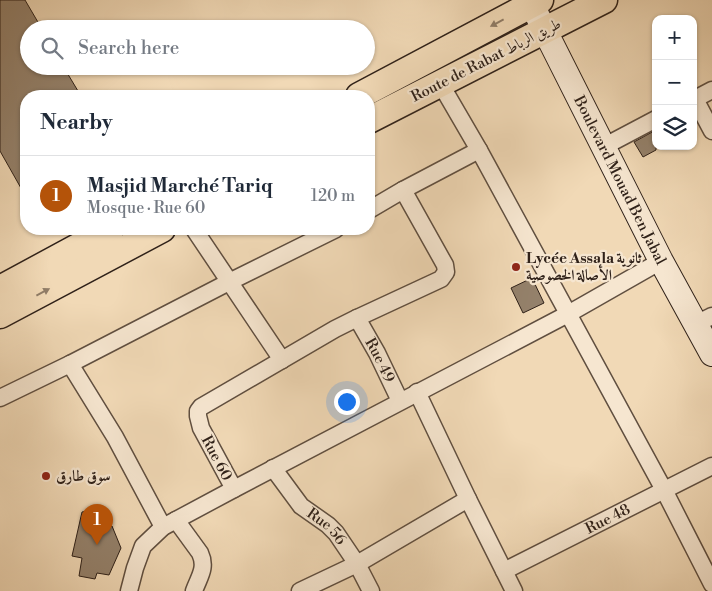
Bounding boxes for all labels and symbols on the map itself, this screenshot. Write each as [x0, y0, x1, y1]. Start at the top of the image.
street label: Route de Rabat طريق الرباط [408, 14, 564, 107]
one-way arrow [490, 19, 504, 27]
street label: Boulevard Mouad Ben Jabal [569, 92, 670, 269]
place label: Lycée Assala ثانوية الأصالة الخصوصية [526, 249, 642, 285]
marker: Lycée Assala ثانوية الأصالة الخصوصية [510, 261, 522, 273]
one-way arrow [36, 288, 50, 296]
street label: Rue 49 [360, 335, 399, 386]
your location [334, 389, 360, 415]
street label: Rue 60 [197, 432, 236, 484]
place label: سوق طارق [56, 467, 111, 486]
marker: سوق طارق [40, 470, 52, 482]
street label: Rue 48 [582, 500, 633, 538]
pin: 1 [81, 504, 113, 545]
street label: Rue 56 [303, 504, 350, 549]

